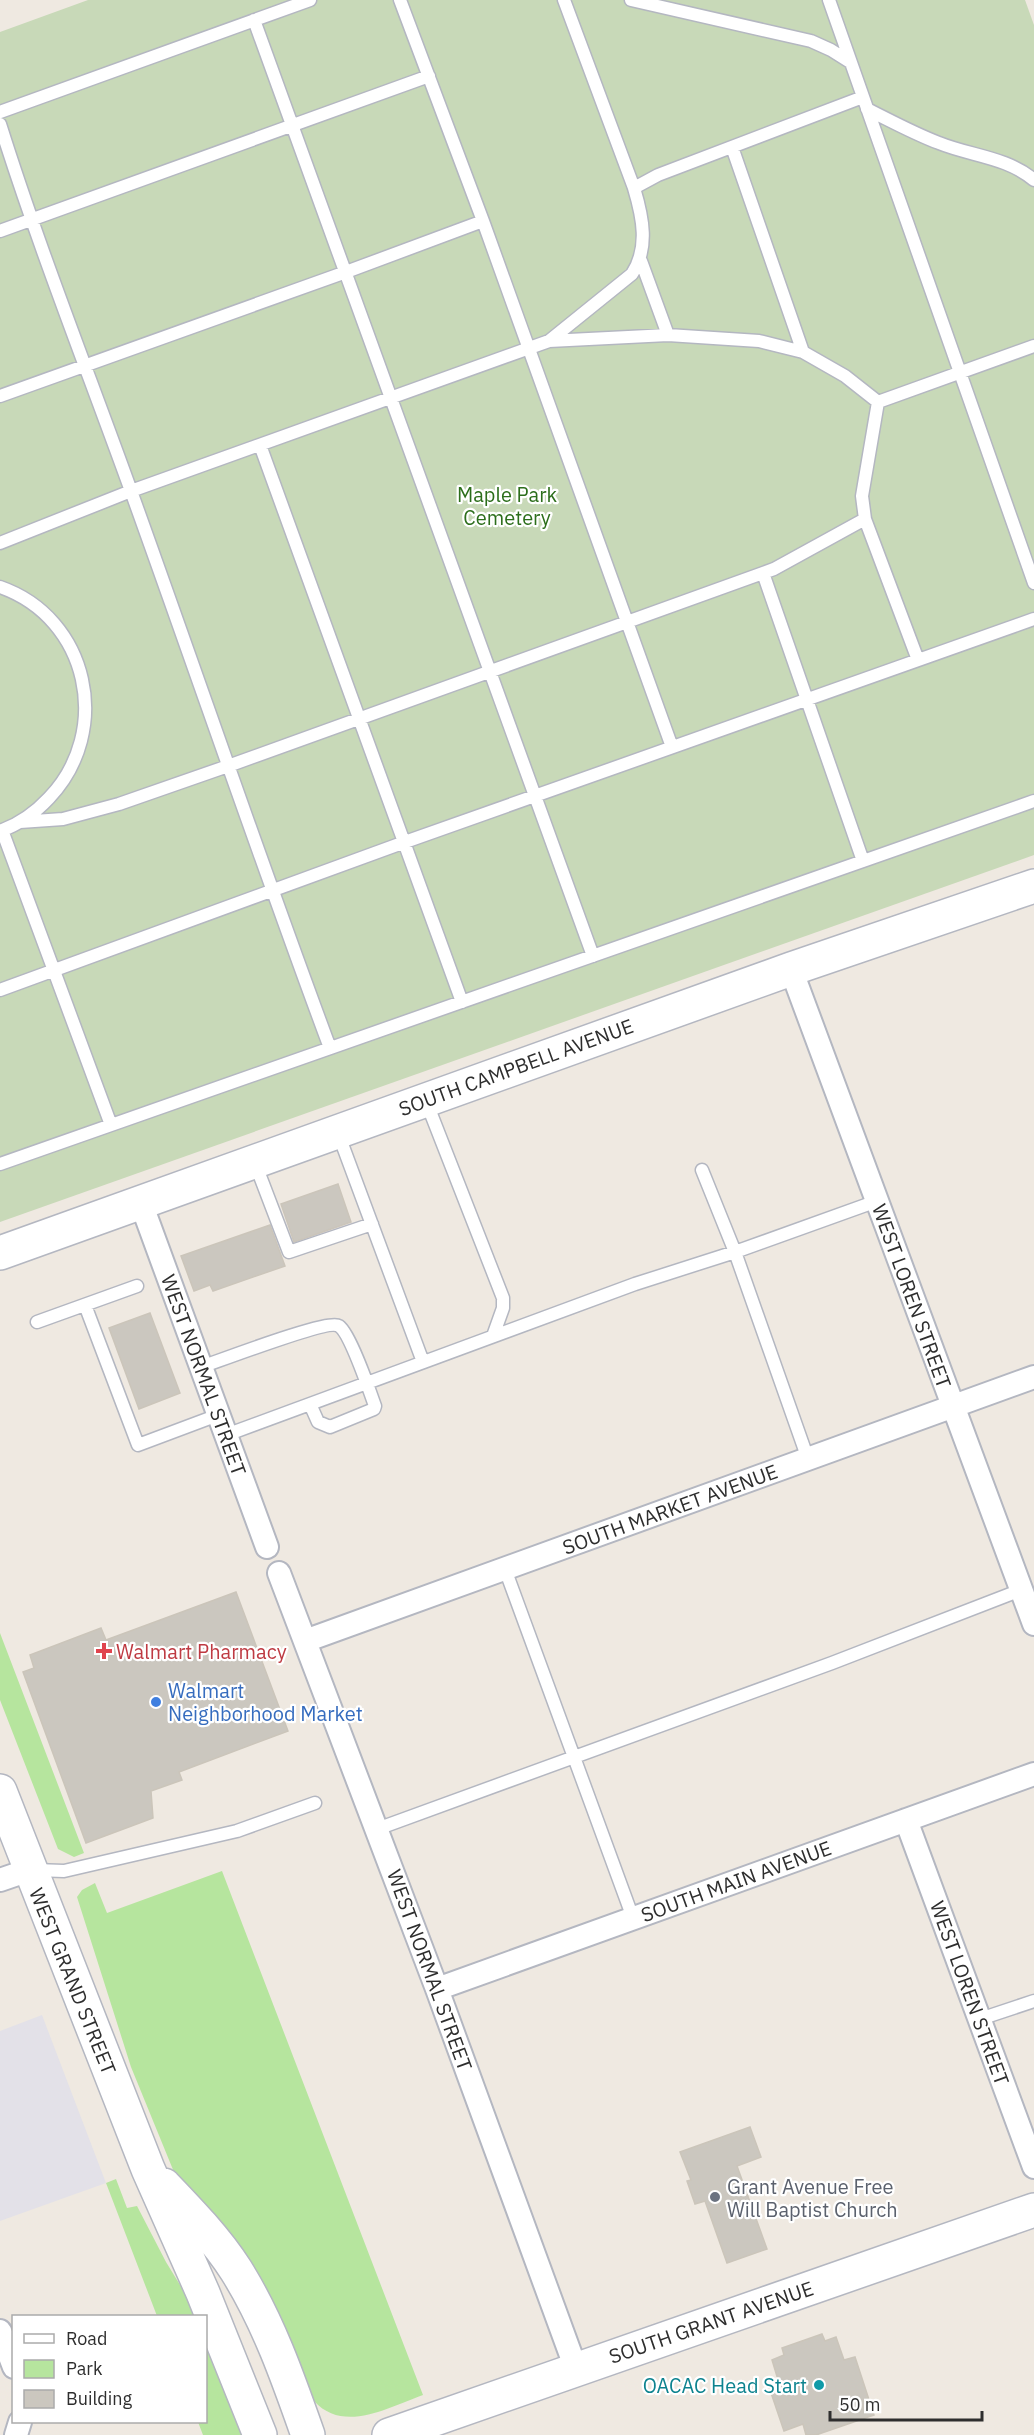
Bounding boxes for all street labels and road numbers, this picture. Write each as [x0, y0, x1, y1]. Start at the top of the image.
street label: SOUTH CAMPBELL AVENUE [395, 1012, 637, 1122]
street label: WEST LOREN STREET [866, 1200, 958, 1392]
street label: WEST NORMAL STREET [155, 1271, 253, 1479]
street label: SOUTH MARKET AVENUE [559, 1457, 781, 1561]
street label: SOUTH MAIN AVENUE [637, 1834, 835, 1928]
street label: WEST NORMAL STREET [381, 1866, 479, 2074]
street label: WEST GRAND STREET [23, 1884, 123, 2078]
street label: WEST LOREN STREET [924, 1897, 1016, 2089]
street label: SOUTH GRANT AVENUE [605, 2274, 817, 2370]

